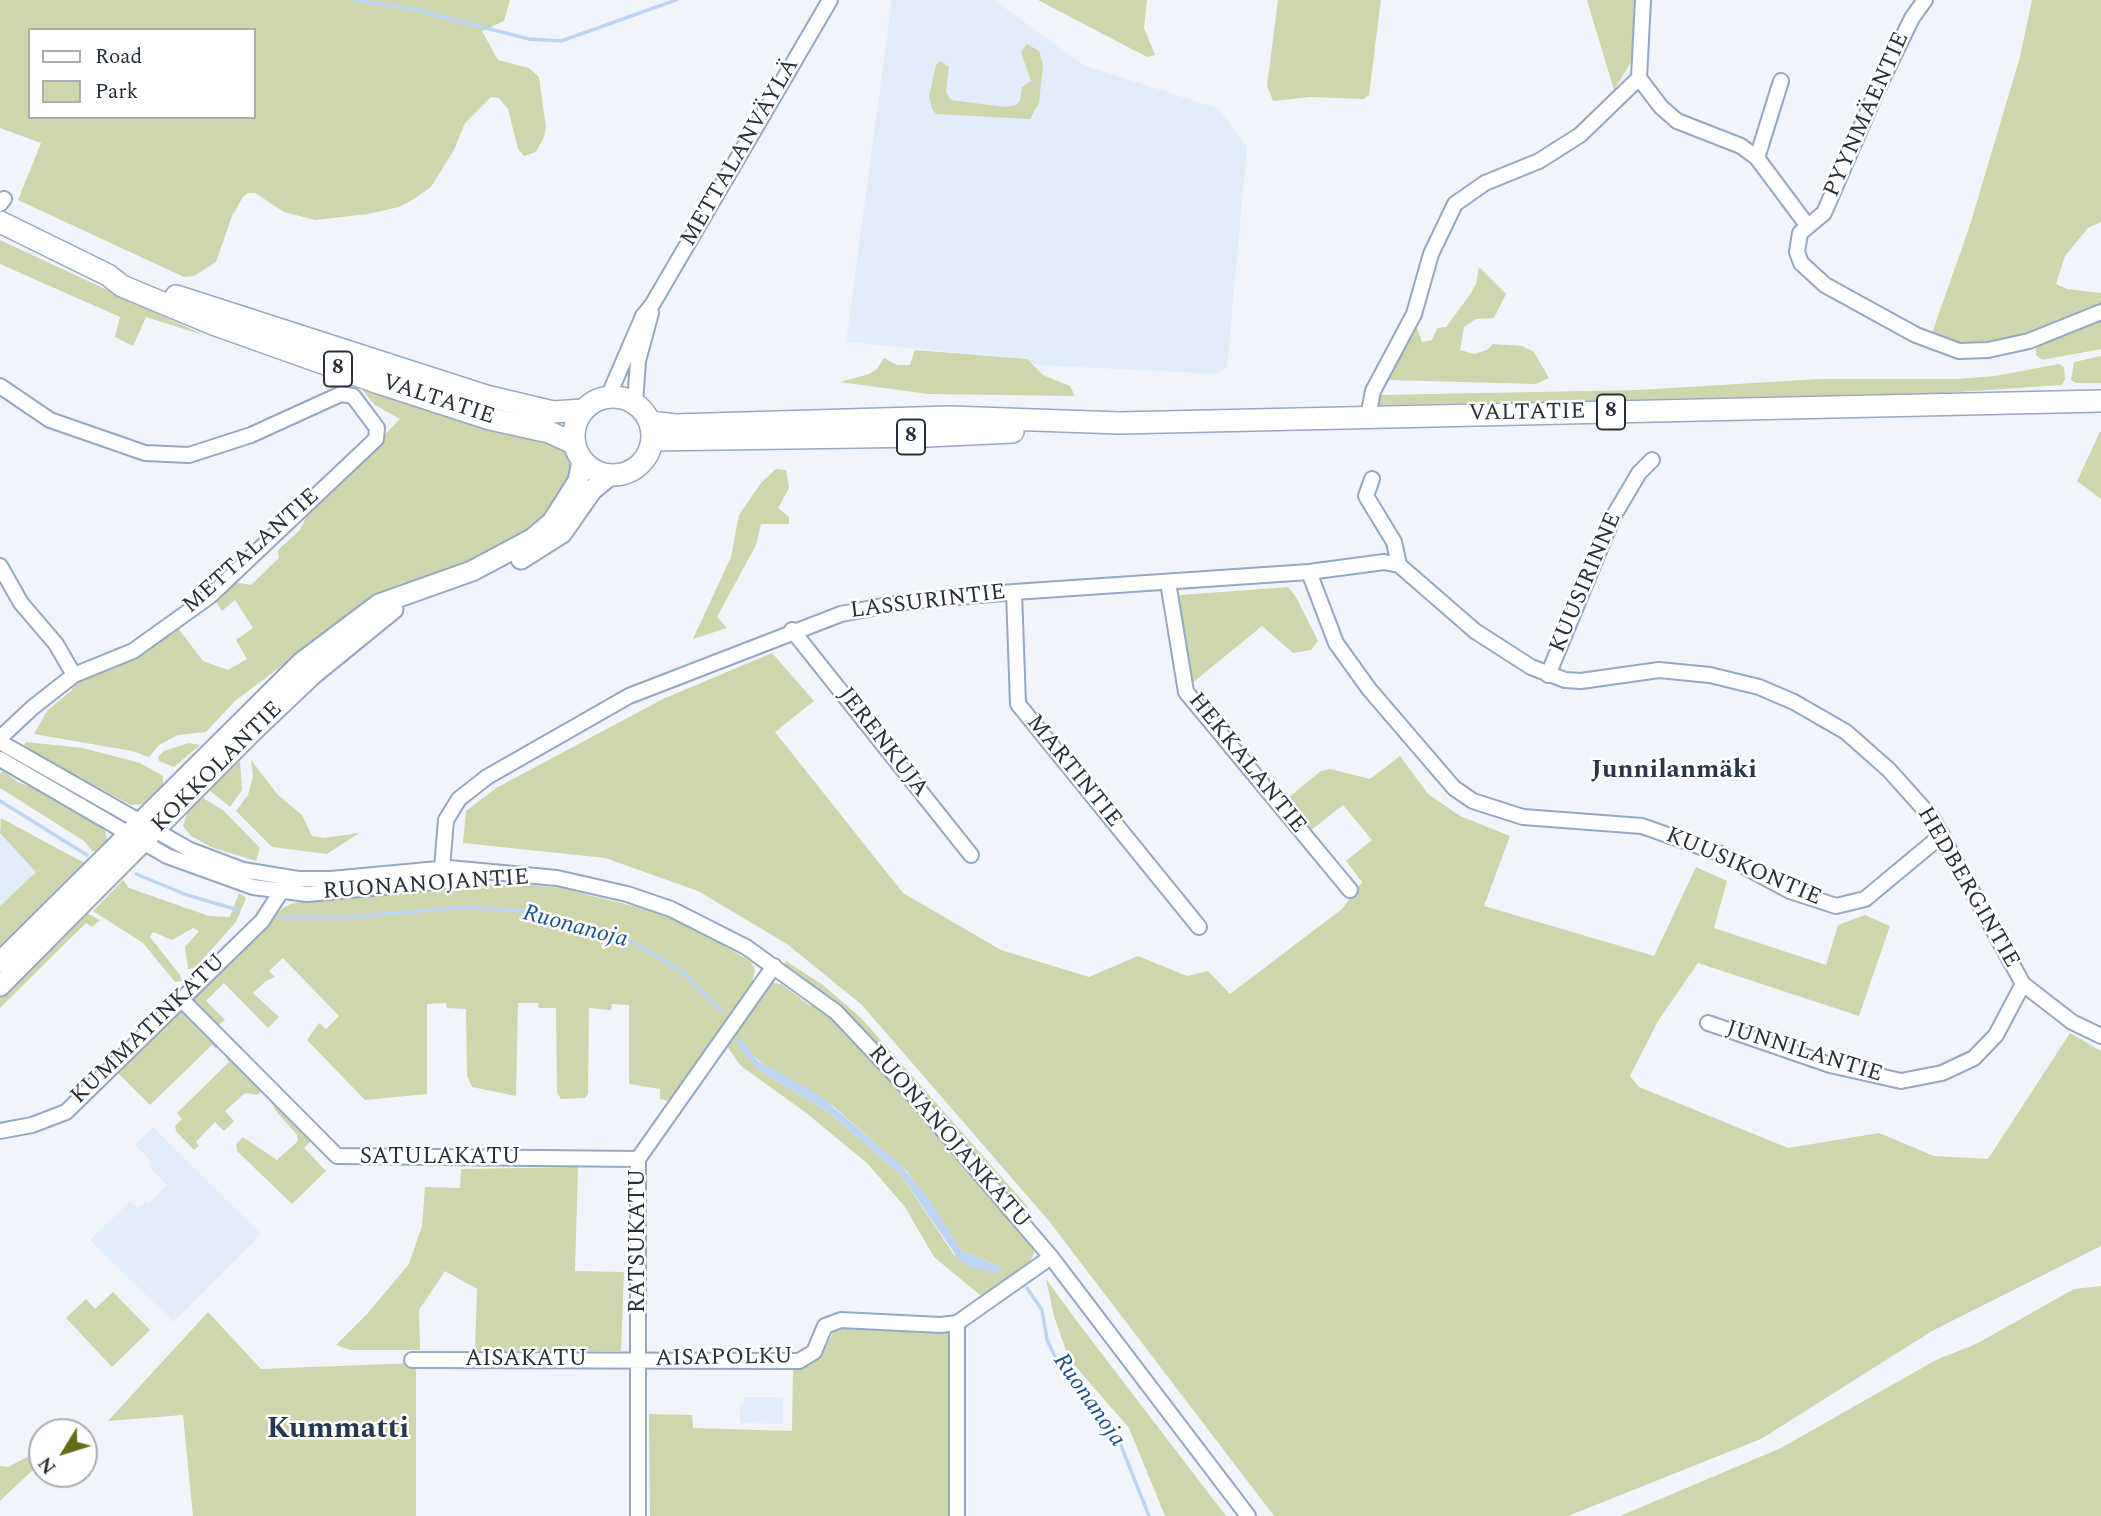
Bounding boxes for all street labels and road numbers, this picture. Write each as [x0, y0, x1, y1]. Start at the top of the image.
street label: PYYNMÄENTIE [1819, 28, 1917, 202]
street label: METTALANVÄYLÄ [676, 54, 806, 252]
road number: 8 [324, 352, 352, 386]
street label: VALTATIE [378, 370, 498, 432]
road number: 8 [1597, 394, 1625, 430]
street label: VALTATIE [1468, 399, 1586, 429]
road number: 8 [897, 420, 925, 454]
street label: METTALANTIE [178, 484, 326, 620]
street label: KUUSIRINNE [1545, 509, 1629, 657]
street label: LASSURINTIE [849, 580, 1007, 626]
street label: JERENKUJA [831, 683, 933, 803]
street label: HEKKALANTIE [1181, 688, 1311, 840]
street label: KOKKOLANTIE [147, 697, 289, 839]
street label: MARTINTIE [1019, 710, 1127, 834]
street label: HEDBERGINTIE [1910, 803, 2024, 973]
street label: KUUSIKONTIE [1661, 823, 1825, 913]
street label: RUONANOJANTIE [322, 865, 530, 907]
street label: KUMMATINKATU [66, 949, 232, 1111]
street label: JUNNILANTIE [1722, 1016, 1886, 1090]
street label: RUONANOJANKATU [861, 1041, 1035, 1235]
street label: SATULAKATU [360, 1144, 520, 1172]
street label: RATSUKATU [625, 1169, 653, 1313]
street label: AISAPOLKU [655, 1344, 793, 1374]
street label: AISAKATU [465, 1346, 587, 1374]

